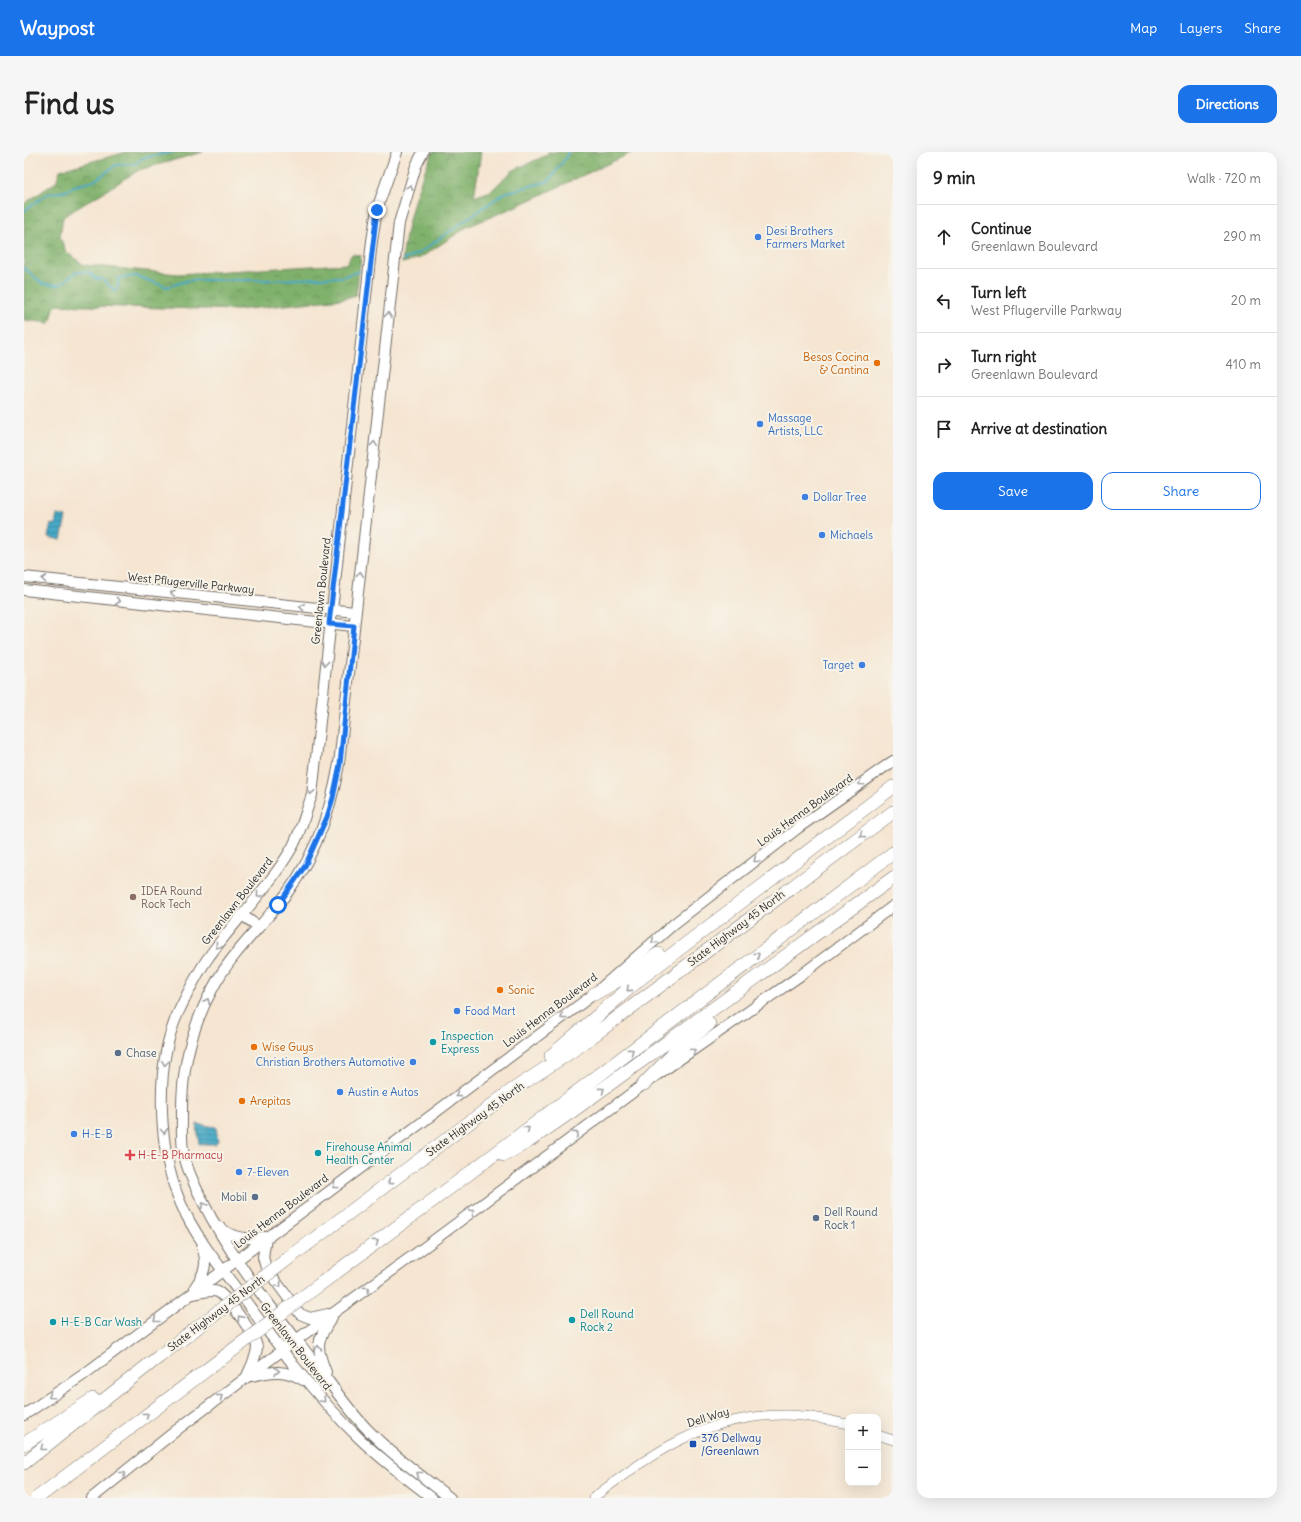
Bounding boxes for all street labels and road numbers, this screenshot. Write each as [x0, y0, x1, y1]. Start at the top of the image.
street label: Greenlawn Boulevard [308, 536, 334, 645]
street label: West Pflugerville Parkway [127, 569, 255, 597]
street label: Louis Henna Boulevard [755, 770, 856, 849]
street label: Greenlawn Boulevard [198, 854, 276, 948]
street label: State Highway 45 North [685, 887, 787, 969]
street label: Louis Henna Boulevard [500, 970, 600, 1050]
street label: State Highway 45 North [423, 1079, 527, 1159]
street label: Louis Henna Boulevard [231, 1171, 331, 1251]
street label: State Highway 45 North [165, 1272, 267, 1354]
street label: Greenlawn Boulevard [257, 1299, 335, 1393]
street label: Dell Way [685, 1404, 731, 1430]

